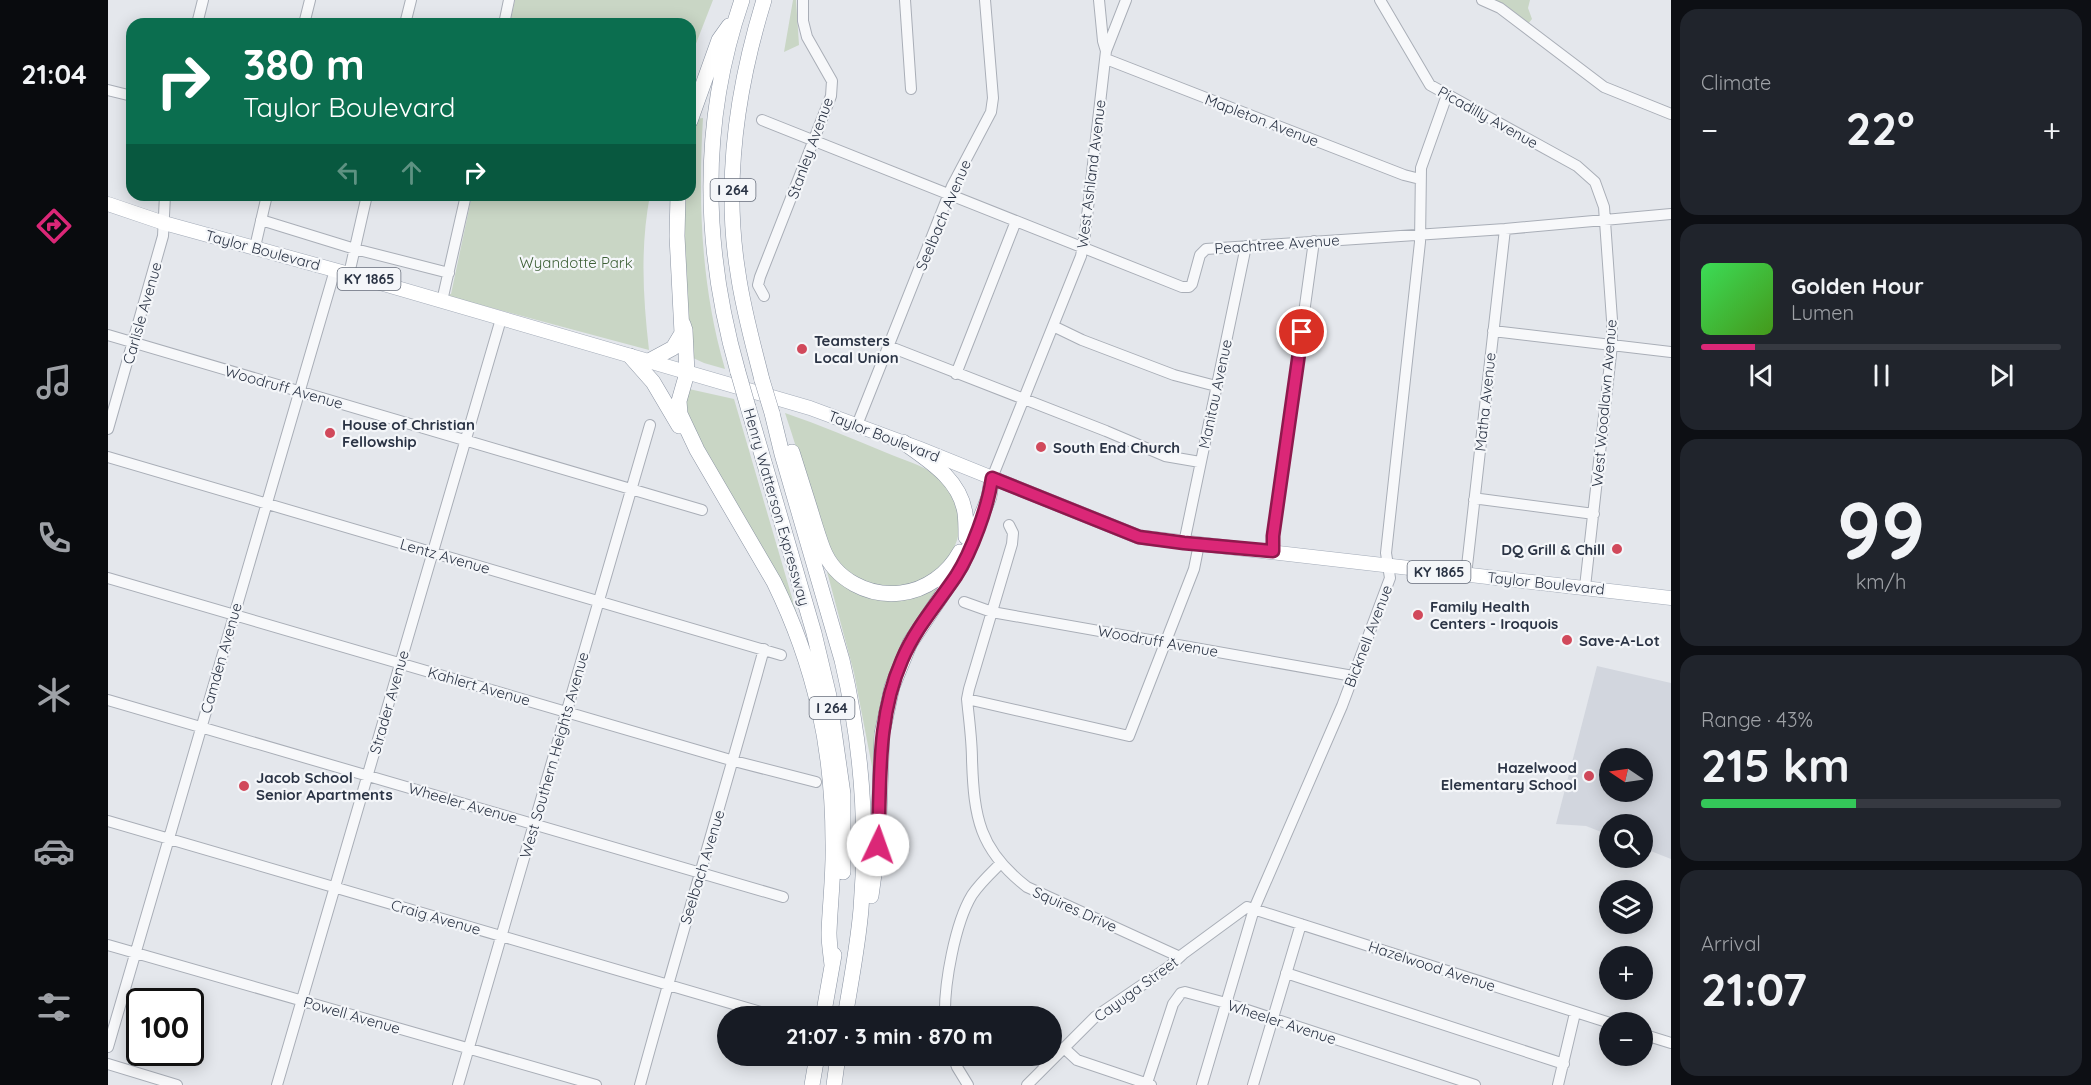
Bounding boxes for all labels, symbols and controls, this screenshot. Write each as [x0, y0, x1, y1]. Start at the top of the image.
text: 380 m [243, 38, 365, 91]
icon: right [144, 42, 222, 120]
text: 21:04 [21, 57, 87, 91]
text: Climate [1701, 70, 1771, 95]
street label: Picadilly Avenue [1434, 82, 1542, 152]
text: Taylor Boulevard [243, 90, 455, 124]
street label: Mapleton Avenue [1202, 90, 1322, 150]
street label: Stanley Avenue [783, 95, 837, 201]
street label: West Ashland Avenue [1072, 98, 1110, 250]
text: 22° [1846, 100, 1915, 156]
text: − [1701, 109, 1718, 150]
text: + [2042, 109, 2061, 150]
icon: left [332, 156, 365, 189]
icon: ahead [395, 156, 428, 189]
icon: right [458, 156, 491, 189]
street label: Seelbach Avenue [911, 157, 975, 273]
road number: I 264 [710, 179, 756, 201]
icon: directions [33, 205, 75, 247]
street label: Taylor Boulevard [204, 226, 322, 274]
street label: Peachtree Avenue [1214, 230, 1340, 258]
park label: Wyandotte Park [519, 253, 633, 272]
street label: Carlisle Avenue [118, 260, 166, 366]
road number: KY 1865 [338, 268, 400, 290]
text: Golden Hour [1791, 272, 1924, 300]
text: Lumen [1791, 300, 1854, 325]
pin [1276, 306, 1327, 357]
icon: arrive [1285, 315, 1318, 348]
street label: West Woodlawn Avenue [1587, 318, 1621, 488]
place label: Teamsters Local Union [814, 331, 899, 367]
street label: Manitau Avenue [1194, 338, 1236, 450]
marker: Teamsters Local Union [795, 342, 809, 356]
street label: Matha Avenue [1470, 351, 1500, 453]
icon: previous [1745, 359, 1778, 392]
icon: pause [1865, 359, 1898, 392]
icon: next [1985, 359, 2018, 392]
icon: music [33, 361, 75, 403]
street label: Woodruff Avenue [223, 361, 345, 413]
street label: Henry Watterson Expressway [740, 406, 814, 608]
street label: Taylor Boulevard [826, 406, 942, 466]
place label: House of Christian Fellowship [342, 415, 475, 451]
marker: House of Christian Fellowship [323, 426, 337, 440]
place label: South End Church [1053, 438, 1180, 457]
marker: South End Church [1034, 440, 1048, 454]
text: 99 [1837, 481, 1925, 579]
icon: phone [33, 517, 75, 559]
street label: Lentz Avenue [398, 534, 492, 578]
place label: DQ Grill & Chill [1501, 540, 1605, 559]
marker: DQ Grill & Chill [1610, 542, 1624, 556]
road number: KY 1865 [1408, 561, 1470, 583]
street label: Taylor Boulevard [1486, 567, 1606, 599]
text: km/h [1856, 569, 1906, 594]
street label: Bicknell Avenue [1340, 582, 1396, 690]
place label: Family Health Centers - Iroquois [1430, 597, 1558, 633]
street label: Camden Avenue [196, 600, 246, 716]
marker: Family Health Centers - Iroquois [1411, 608, 1425, 622]
street label: Woodruff Avenue [1096, 621, 1220, 661]
place label: Save-A-Lot [1579, 631, 1660, 650]
marker: Save-A-Lot [1560, 633, 1574, 647]
street label: Strader Avenue [365, 648, 413, 756]
street label: West Southern Heights Avenue [515, 650, 593, 860]
street label: Kahlert Avenue [426, 662, 532, 710]
icon: climate [33, 674, 75, 716]
road number: I 264 [810, 697, 854, 719]
text: Range · 43% [1701, 707, 1813, 732]
text: 215 km [1701, 737, 1850, 793]
north arrow [1599, 748, 1653, 802]
map controls [1599, 748, 1653, 1066]
place label: Hazelwood Elementary School [1441, 758, 1577, 794]
place label: Jacob School Senior Apartments [256, 768, 393, 804]
marker: Hazelwood Elementary School [1582, 769, 1596, 783]
street label: Wheeler Avenue [406, 778, 520, 828]
marker: Jacob School Senior Apartments [237, 779, 251, 793]
street label: Seelbach Avenue [676, 807, 728, 927]
position arrow [846, 813, 910, 877]
button: search [1599, 814, 1653, 868]
icon: car [33, 830, 75, 872]
button: layers [1599, 880, 1653, 934]
street label: Squires Drive [1030, 882, 1120, 936]
street label: Craig Avenue [389, 895, 483, 939]
text: Arrival [1701, 931, 1761, 956]
street label: Hazelwood Avenue [1366, 936, 1498, 996]
button: + [1599, 946, 1653, 1000]
street label: Cayuga Street [1090, 952, 1182, 1026]
text: 21:07 [1701, 961, 1807, 1017]
icon: filters [33, 986, 75, 1028]
speed limit sign: 100 [126, 988, 204, 1066]
street label: Powell Avenue [301, 992, 403, 1038]
street label: Wheeler Avenue [1225, 996, 1339, 1048]
button: − [1599, 1012, 1653, 1066]
text: 21:07 · 3 min · 870 m [786, 1022, 993, 1050]

